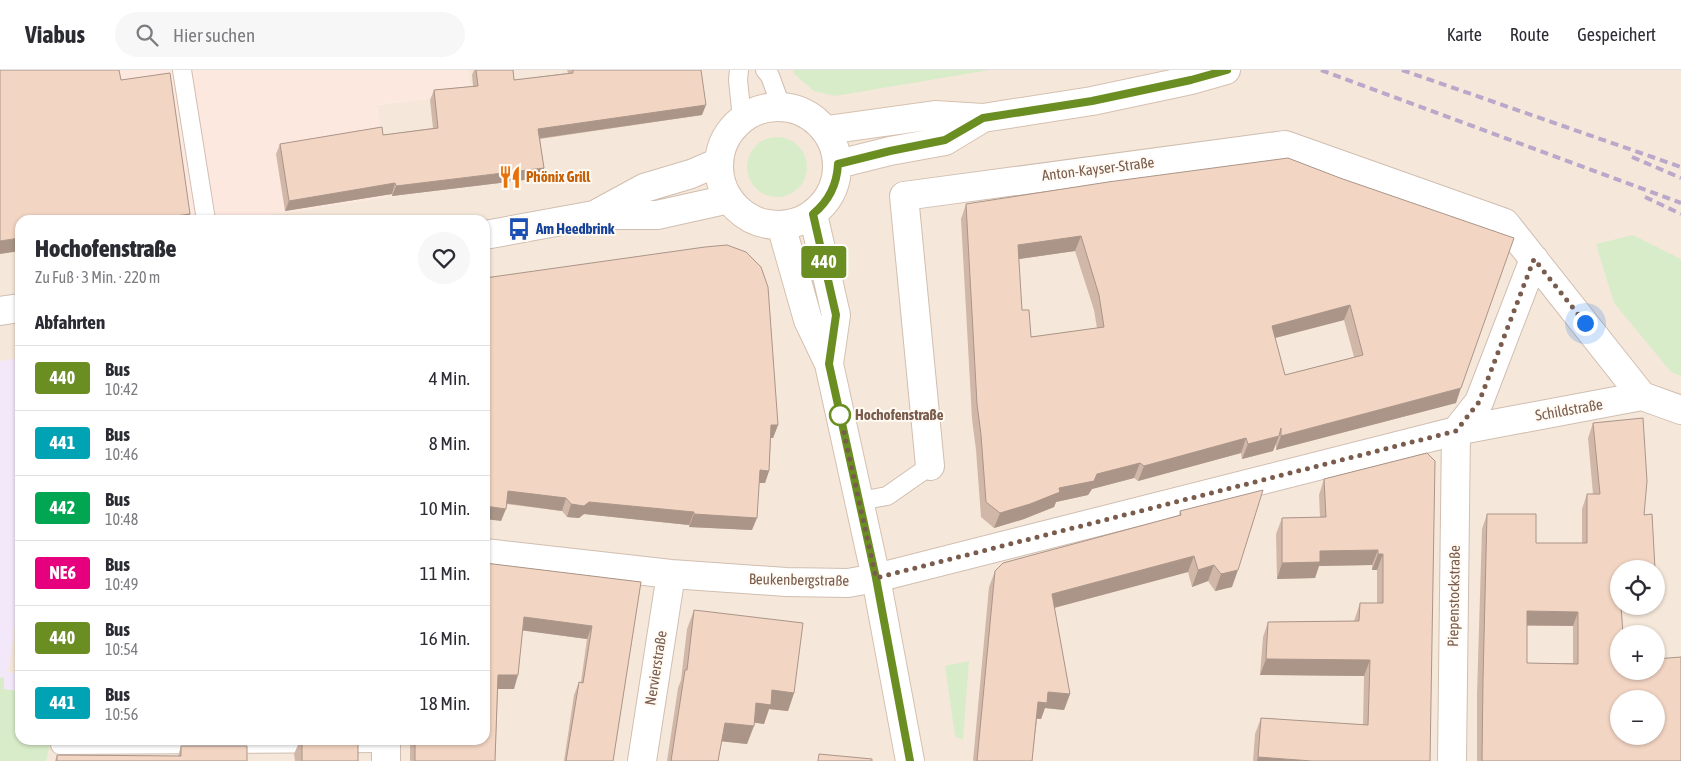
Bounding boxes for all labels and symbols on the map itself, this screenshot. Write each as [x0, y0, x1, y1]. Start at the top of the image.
street label: Anton-Kayser-Straße [1041, 153, 1155, 184]
restaurant icon: Phönix Grill [497, 164, 523, 190]
place label: Phönix Grill [526, 168, 591, 185]
bus stop icon: Am Heedbrink [506, 216, 532, 242]
place label: Am Heedbrink [535, 220, 615, 237]
line badge: 440 [795, 246, 853, 278]
your location [1573, 311, 1598, 336]
street label: Schildstraße [1534, 395, 1604, 424]
marker: Hochofenstraße [829, 404, 851, 426]
place label: Hochofenstraße [855, 406, 944, 423]
street label: Piepenstockstraße [1444, 545, 1463, 647]
street label: Beukenbergstraße [749, 570, 850, 589]
street label: Nervierstraße [641, 629, 670, 707]

